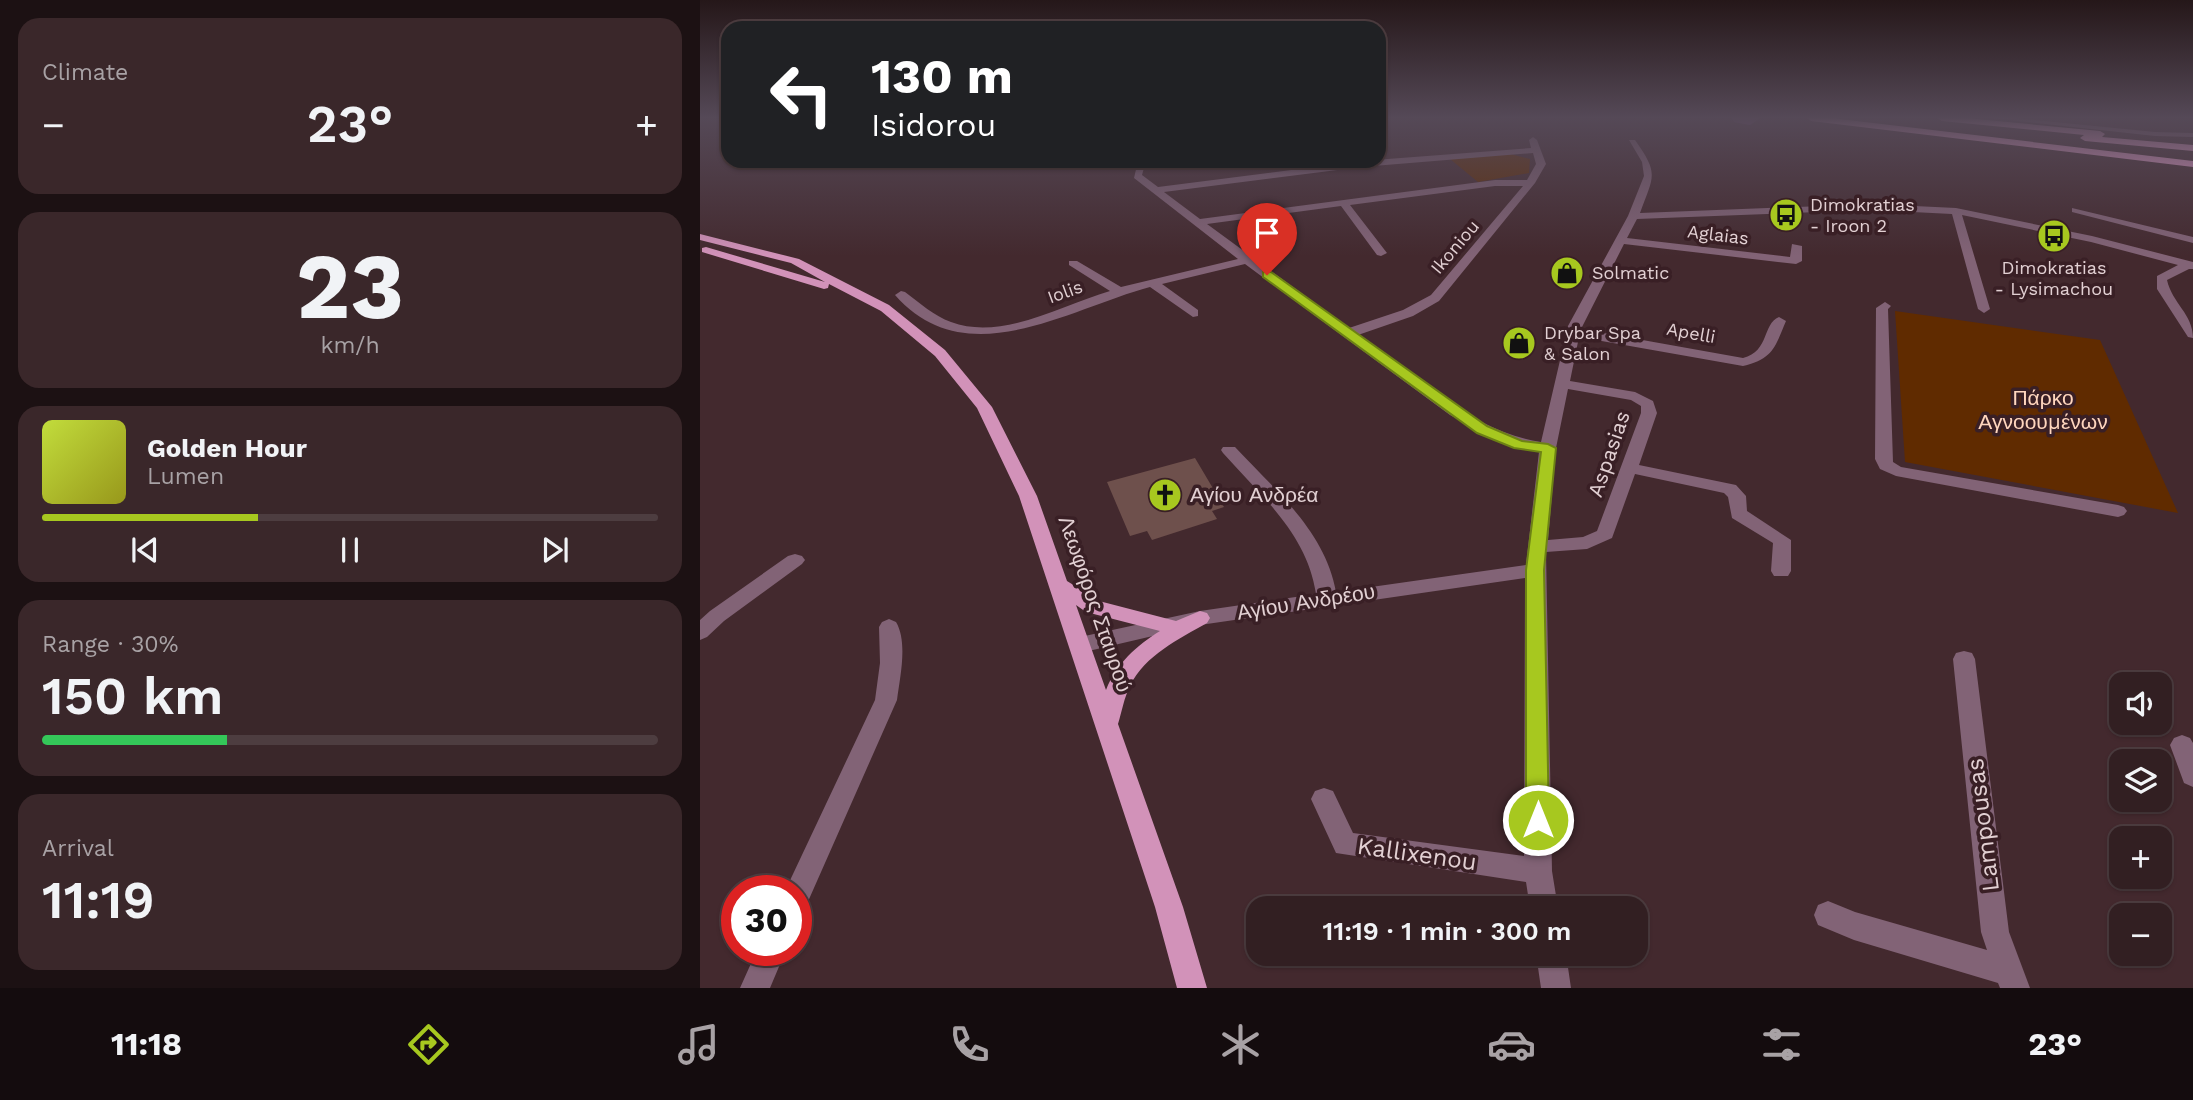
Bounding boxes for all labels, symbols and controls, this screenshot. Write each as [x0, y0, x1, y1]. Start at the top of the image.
text: 130 m [871, 47, 1013, 105]
icon: left [756, 49, 847, 140]
text: Climate [42, 59, 128, 86]
text: 23° [307, 94, 393, 155]
text: − [42, 103, 65, 147]
text: + [635, 103, 658, 147]
text: Isidorou [871, 106, 996, 144]
place label: Dimokratias - Iroon 2 [1810, 194, 1915, 236]
bus stop icon: Dimokratias - Iroon 2 [1767, 196, 1805, 234]
pin [1237, 203, 1297, 275]
icon: arrive [1248, 214, 1286, 252]
street label: Ikoniou [1426, 216, 1483, 278]
bus stop icon: Dimokratias - Lysimachou [2035, 217, 2073, 255]
street label: Aglaias [1686, 220, 1750, 249]
text: 23 [296, 233, 404, 340]
shop icon: Solmatic [1548, 254, 1586, 292]
place label: Dimokratias - Lysimachou [1995, 257, 2113, 299]
place label: Solmatic [1592, 262, 1669, 283]
street label: Iolis [1044, 276, 1085, 308]
street label: Apelli [1665, 318, 1717, 347]
place label: Drybar Spa & Salon [1544, 322, 1641, 364]
shop icon: Drybar Spa & Salon [1500, 324, 1538, 362]
text: km/h [320, 332, 380, 359]
park label: Πάρκο Αγνοουμένων [1978, 385, 2108, 434]
street label: Aspasias [1582, 407, 1635, 500]
text: Golden Hour [147, 433, 307, 463]
text: Lumen [147, 463, 224, 490]
church icon: Αγίου Ανδρέα [1146, 476, 1184, 514]
place label: Αγίου Ανδρέα [1190, 482, 1318, 507]
street label: Λεωφόρος Σταυρού [1054, 512, 1137, 695]
icon: previous [126, 531, 164, 569]
icon: pause [331, 531, 369, 569]
icon: next [536, 531, 574, 569]
street label: Αγίου Ανδρέου [1235, 578, 1377, 625]
text: Range · 30% [42, 631, 178, 658]
text: 150 km [42, 666, 223, 727]
map controls [2109, 672, 2172, 966]
button: sound [2109, 672, 2172, 735]
button: layers [2109, 749, 2172, 812]
street label: Lampousas [1961, 757, 2005, 893]
position arrow [1501, 783, 1575, 857]
button: + [2109, 826, 2172, 889]
street label: Kallixenou [1355, 832, 1479, 876]
text: Arrival [42, 835, 114, 862]
text: 11:19 [42, 870, 155, 931]
speed limit sign: 30 [721, 875, 812, 966]
button: − [2109, 903, 2172, 966]
text: 11:19 · 1 min · 300 m [1323, 916, 1571, 946]
icon: directions [404, 1020, 453, 1069]
icon: music [674, 1020, 723, 1069]
icon: phone [945, 1020, 994, 1069]
icon: climate [1216, 1020, 1265, 1069]
icon: car [1487, 1020, 1536, 1069]
icon: filters [1757, 1020, 1806, 1069]
text: 11:18 [111, 1025, 182, 1063]
text: 23° [2028, 1025, 2082, 1063]

